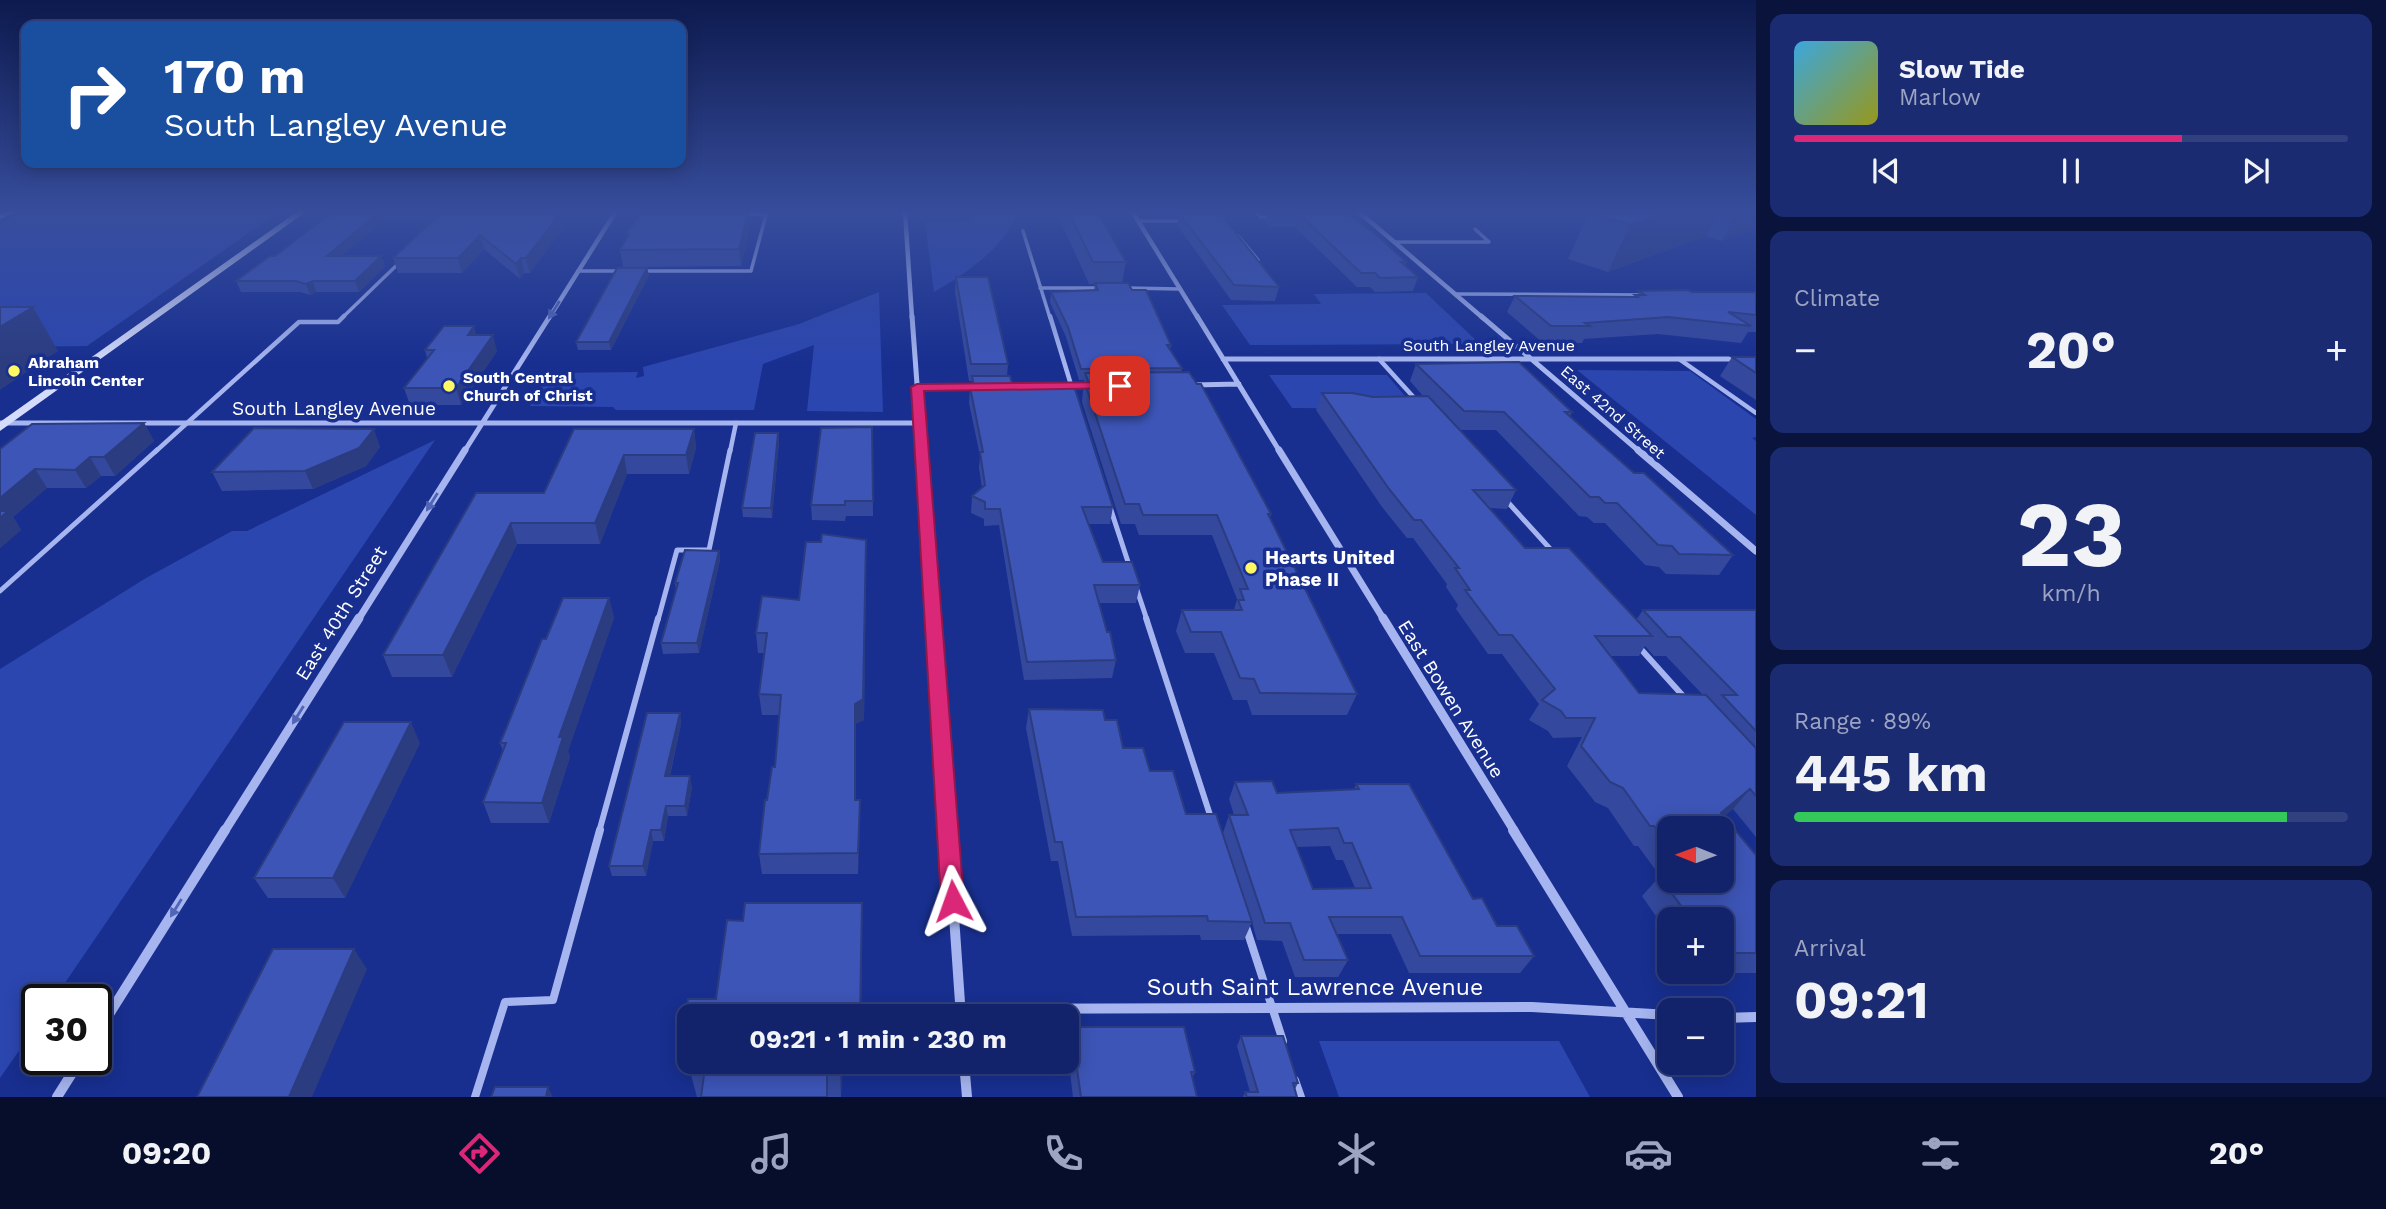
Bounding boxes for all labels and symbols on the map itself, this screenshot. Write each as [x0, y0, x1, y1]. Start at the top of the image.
one-way arrow [547, 300, 560, 319]
street label: South Langley Avenue [1403, 336, 1575, 355]
place label: Abraham Lincoln Center [28, 353, 144, 390]
pin [1090, 356, 1150, 416]
street label: East 42nd Street [1557, 361, 1669, 463]
marker: Abraham Lincoln Center [6, 363, 22, 379]
place label: South Central Church of Christ [463, 368, 592, 405]
marker: South Central Church of Christ [441, 378, 457, 394]
street label: South Langley Avenue [232, 397, 436, 420]
one-way arrow [426, 493, 439, 512]
street label: East 40th Street [290, 542, 392, 684]
place label: Hearts United Phase II [1265, 546, 1395, 591]
marker: Hearts United Phase II [1243, 560, 1259, 576]
street label: East Bowen Avenue [1393, 616, 1509, 782]
one-way arrow [291, 706, 304, 725]
north arrow [1657, 816, 1734, 892]
position arrow [916, 864, 990, 938]
one-way arrow [170, 898, 183, 917]
street label: South Saint Lawrence Avenue [1147, 974, 1483, 1001]
speed limit sign: 30 [21, 984, 112, 1075]

